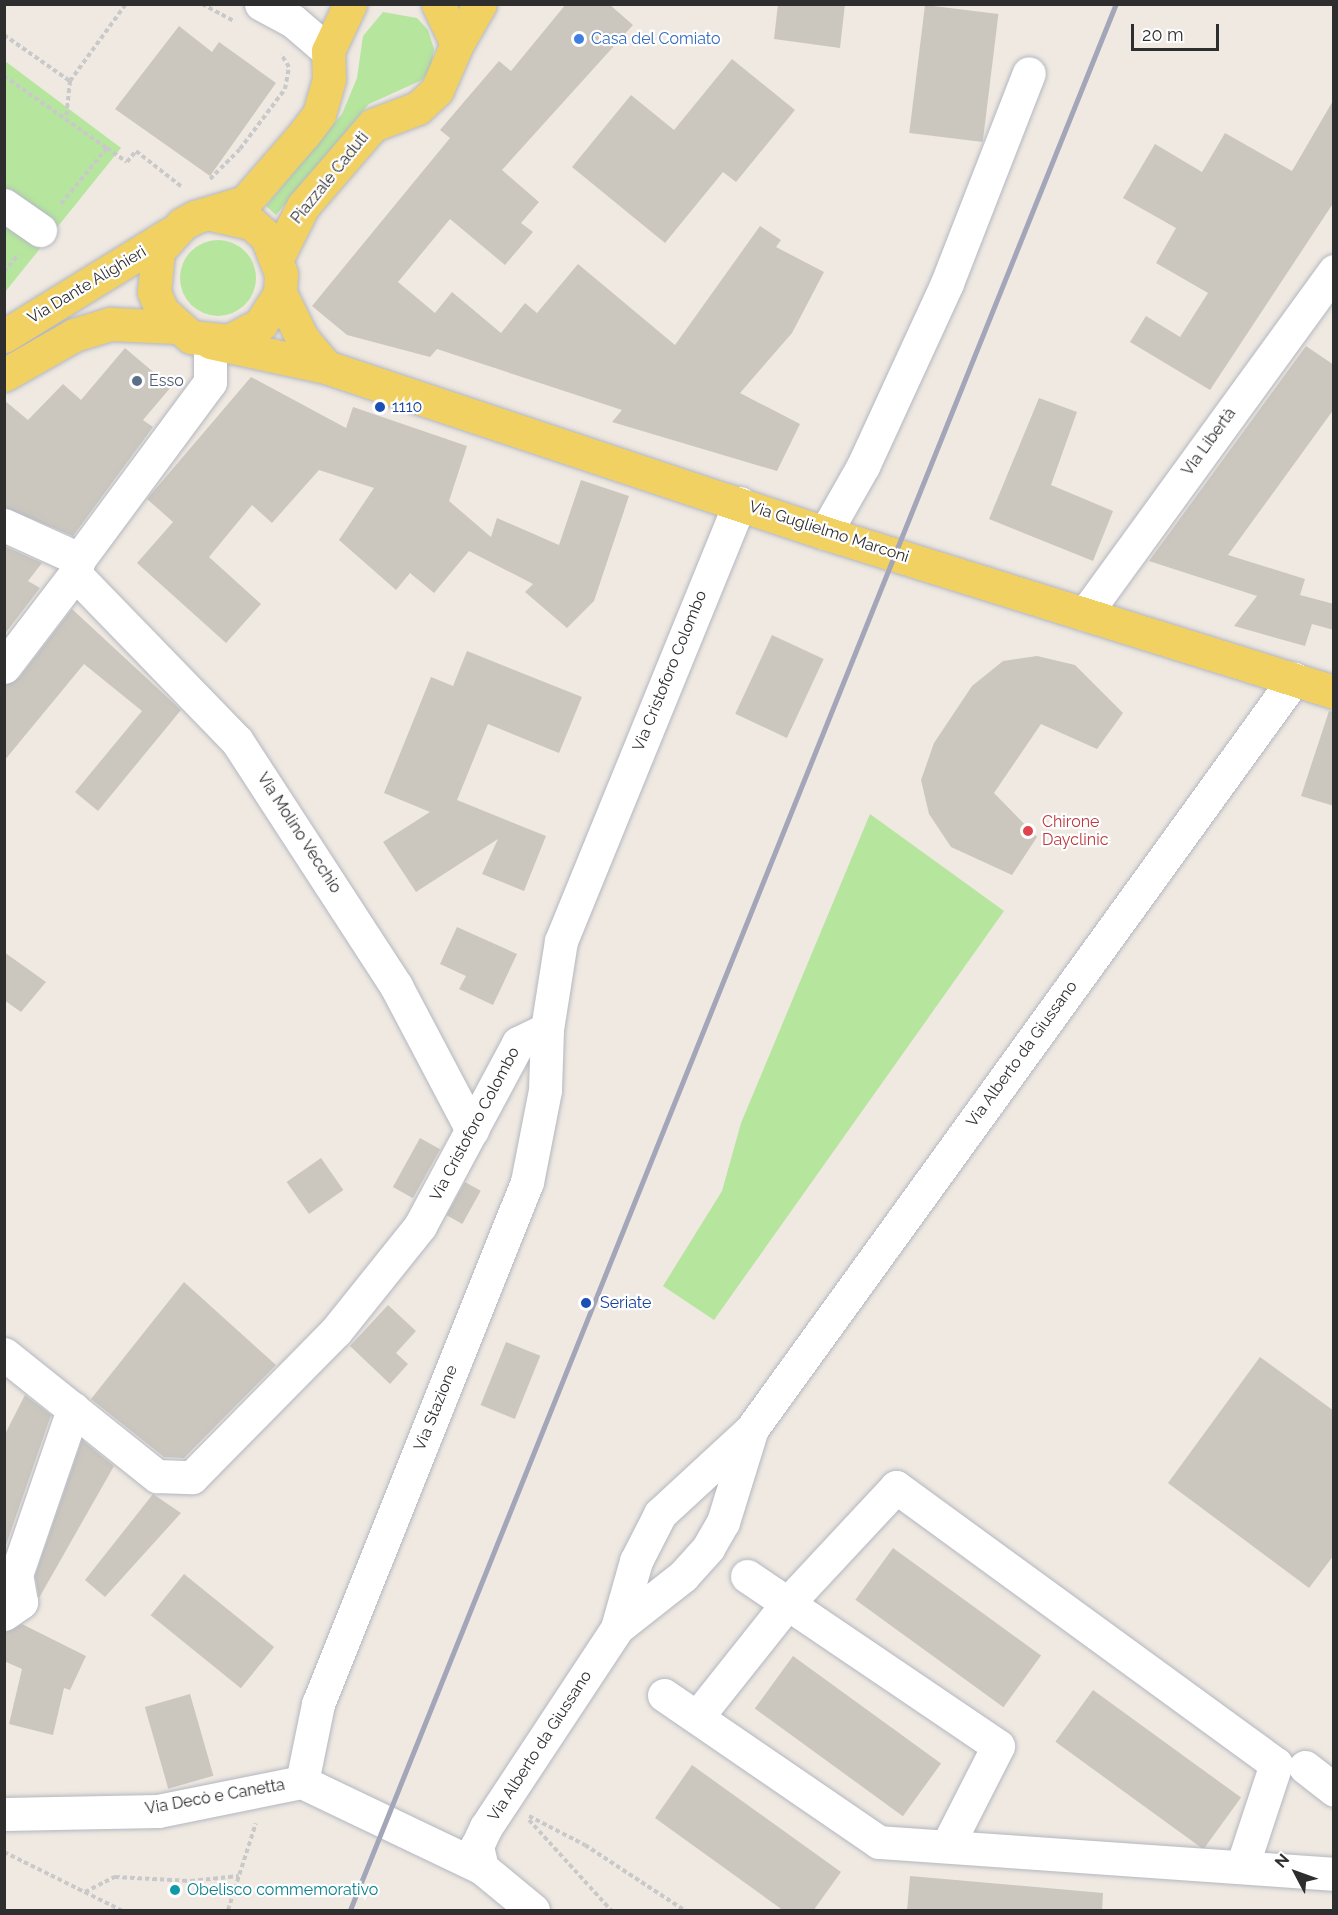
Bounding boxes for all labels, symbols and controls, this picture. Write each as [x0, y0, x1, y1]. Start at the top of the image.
scale bar [1134, 12, 1222, 50]
text: 20 m [1142, 24, 1184, 45]
place label: Casa del Comiato [591, 29, 721, 49]
marker: Casa del Comiato [572, 32, 586, 46]
street label: Piazzale Caduti [287, 128, 373, 228]
street label: Via Dante Alighieri [24, 242, 150, 328]
place label: Esso [149, 371, 184, 391]
marker: Esso [130, 374, 144, 388]
place label: 1110 [392, 397, 422, 417]
marker: 1110 [373, 400, 387, 414]
street label: Via Libertà [1178, 404, 1240, 480]
street label: Via Guglielmo Marconi [747, 497, 911, 567]
street label: Via Cristoforo Colombo [629, 588, 711, 754]
street label: Via Molino Vecchio [253, 769, 345, 897]
place label: Chirone Dayclinic [1042, 812, 1108, 850]
marker: Chirone Dayclinic [1019, 822, 1037, 840]
street label: Via Alberto da Giussano [962, 977, 1082, 1131]
street label: Via Cristoforo Colombo [426, 1044, 524, 1204]
place label: Seriate [600, 1293, 651, 1313]
marker: Seriate [577, 1294, 595, 1312]
street label: Via Stazione [410, 1362, 462, 1454]
street label: Via Alberto da Giussano [484, 1667, 596, 1825]
street label: Via Decò e Canetta [144, 1775, 286, 1819]
north arrow [1266, 1843, 1326, 1903]
text: N [1271, 1850, 1293, 1872]
place label: Obelisco commemorativo [187, 1880, 378, 1900]
marker: Obelisco commemorativo [168, 1883, 182, 1897]

